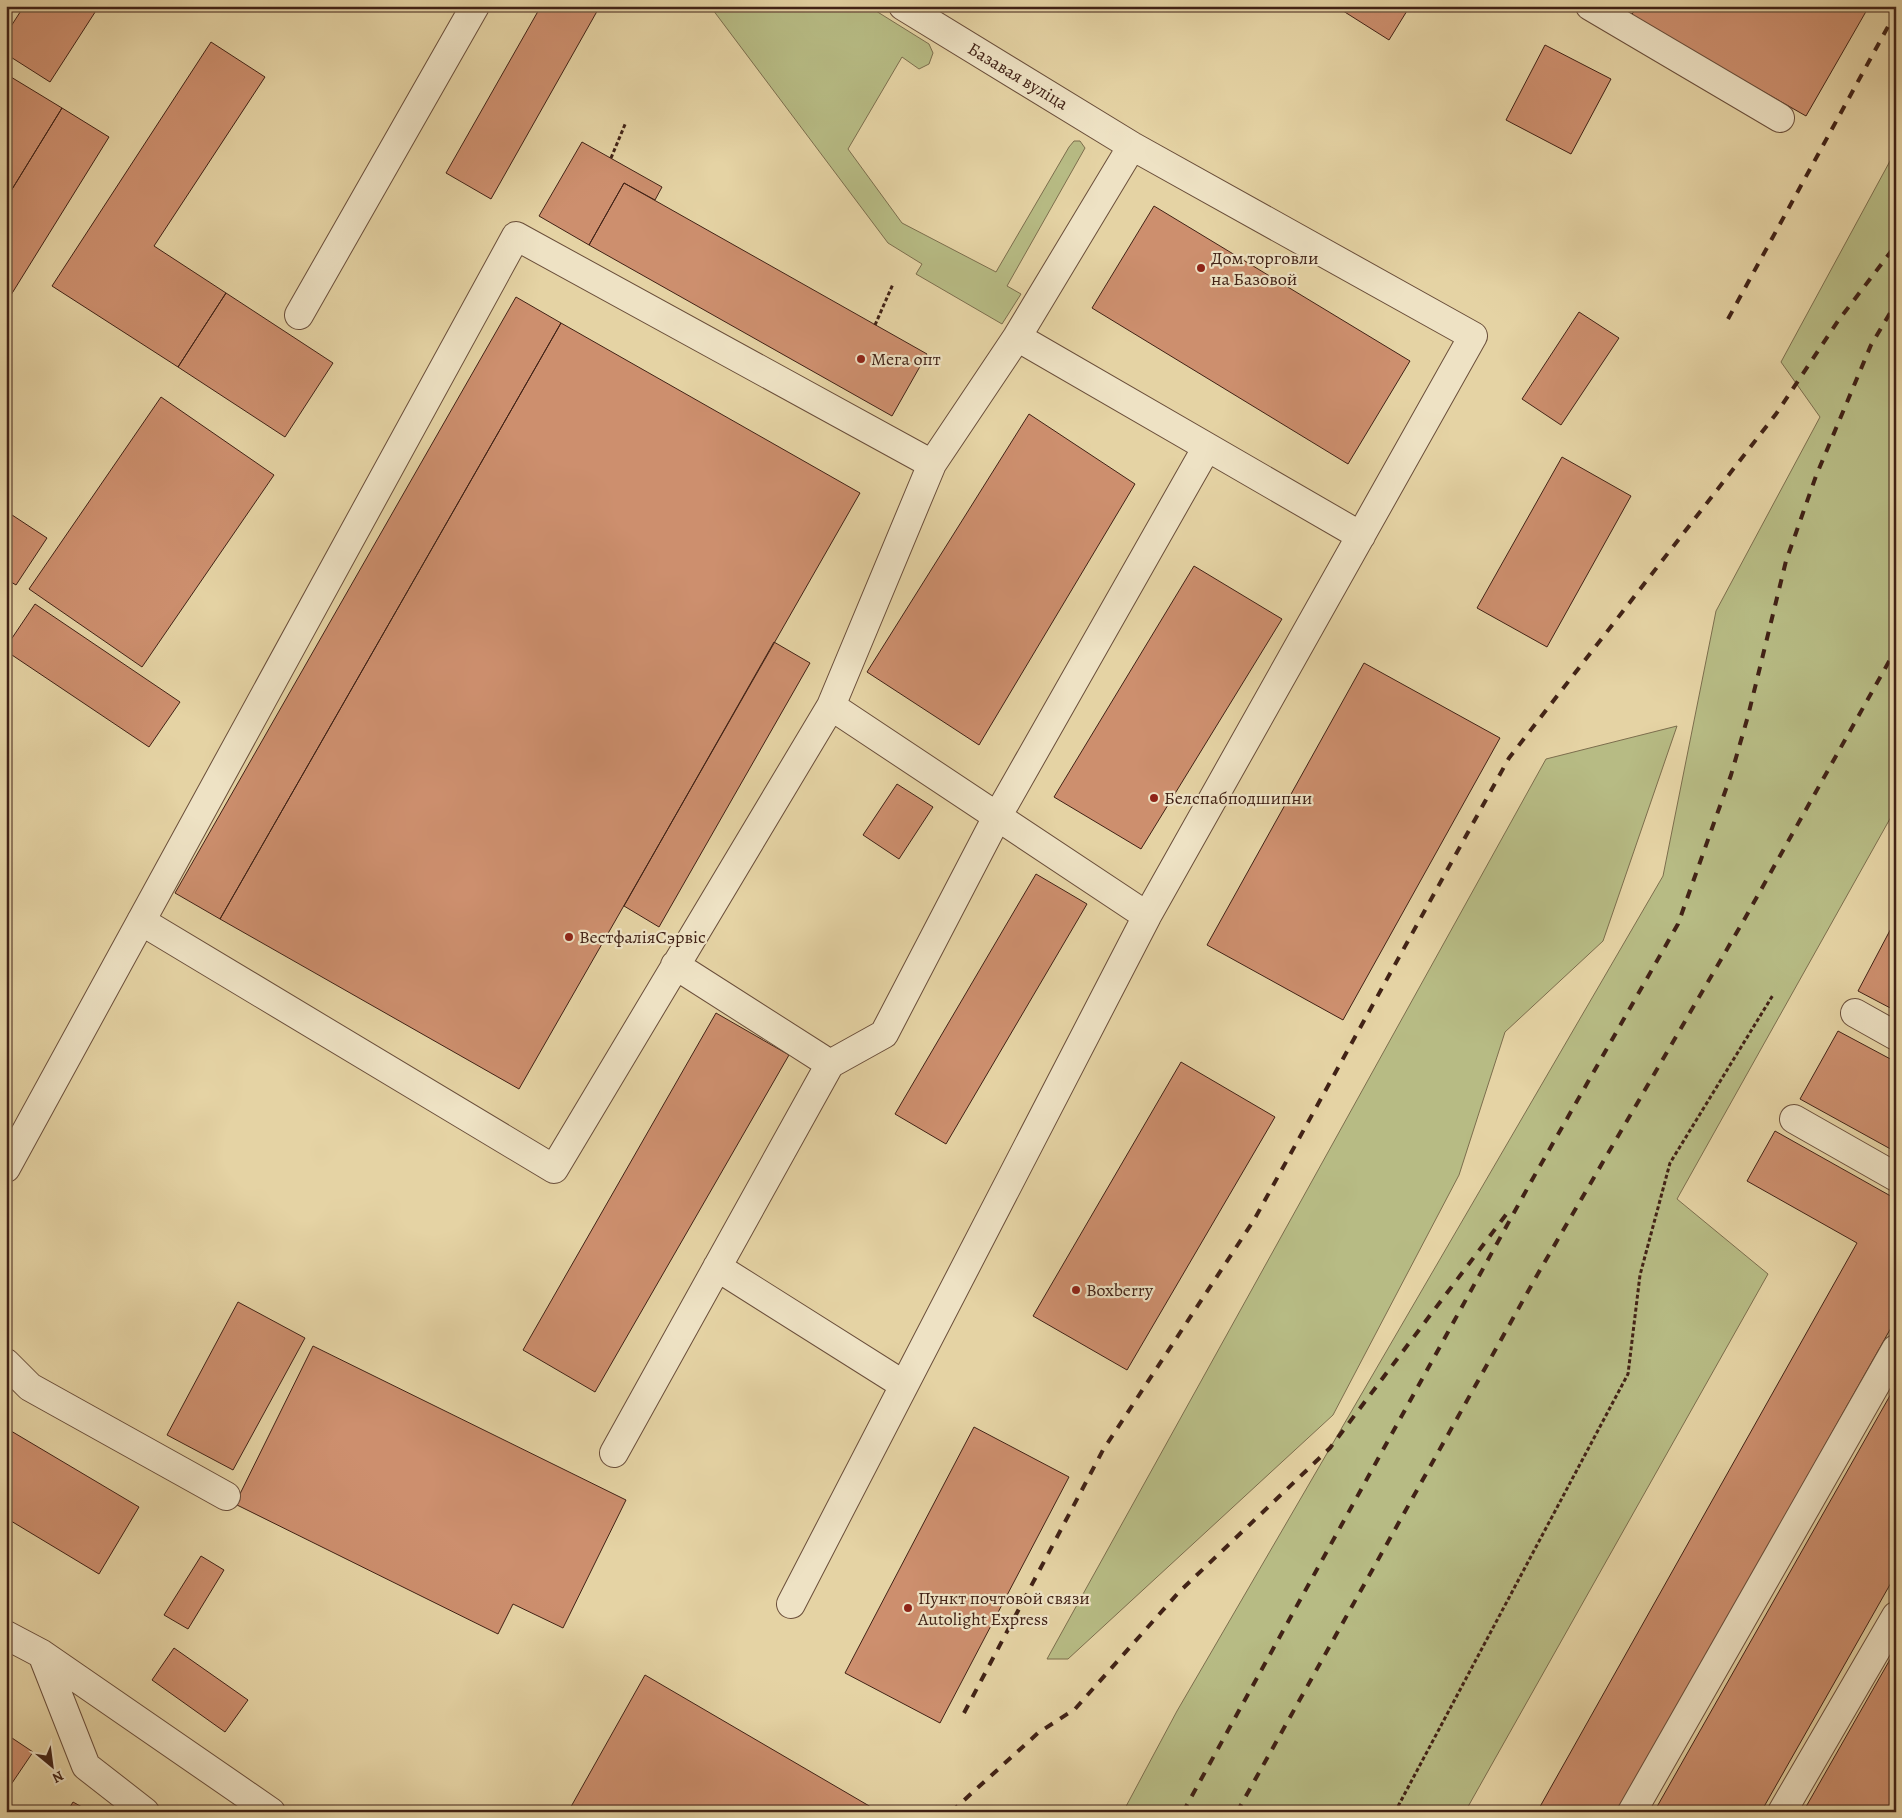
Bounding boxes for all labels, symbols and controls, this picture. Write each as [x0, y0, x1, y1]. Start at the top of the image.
street label: Базавая вуліца [963, 37, 1073, 116]
place label: Дом торговли на Базовой [1211, 246, 1318, 291]
marker: Дом торговли на Базовой [1195, 262, 1207, 274]
place label: Мега опт [871, 347, 941, 371]
marker: Мега опт [855, 353, 867, 365]
place label: Белспабподшипни [1164, 786, 1312, 810]
marker: Белспабподшипни [1148, 792, 1160, 804]
place label: ВестфаліяСэрвіс [579, 925, 706, 949]
marker: ВестфаліяСэрвіс [563, 931, 575, 943]
place label: Boxberry [1086, 1278, 1154, 1302]
marker: Boxberry [1070, 1284, 1082, 1296]
place label: Пункт почтовой связи Autolight Express [917, 1586, 1090, 1631]
marker: Пункт почтовой связи Autolight Express [902, 1602, 914, 1614]
north arrow [28, 1740, 78, 1790]
text: N [49, 1766, 67, 1788]

